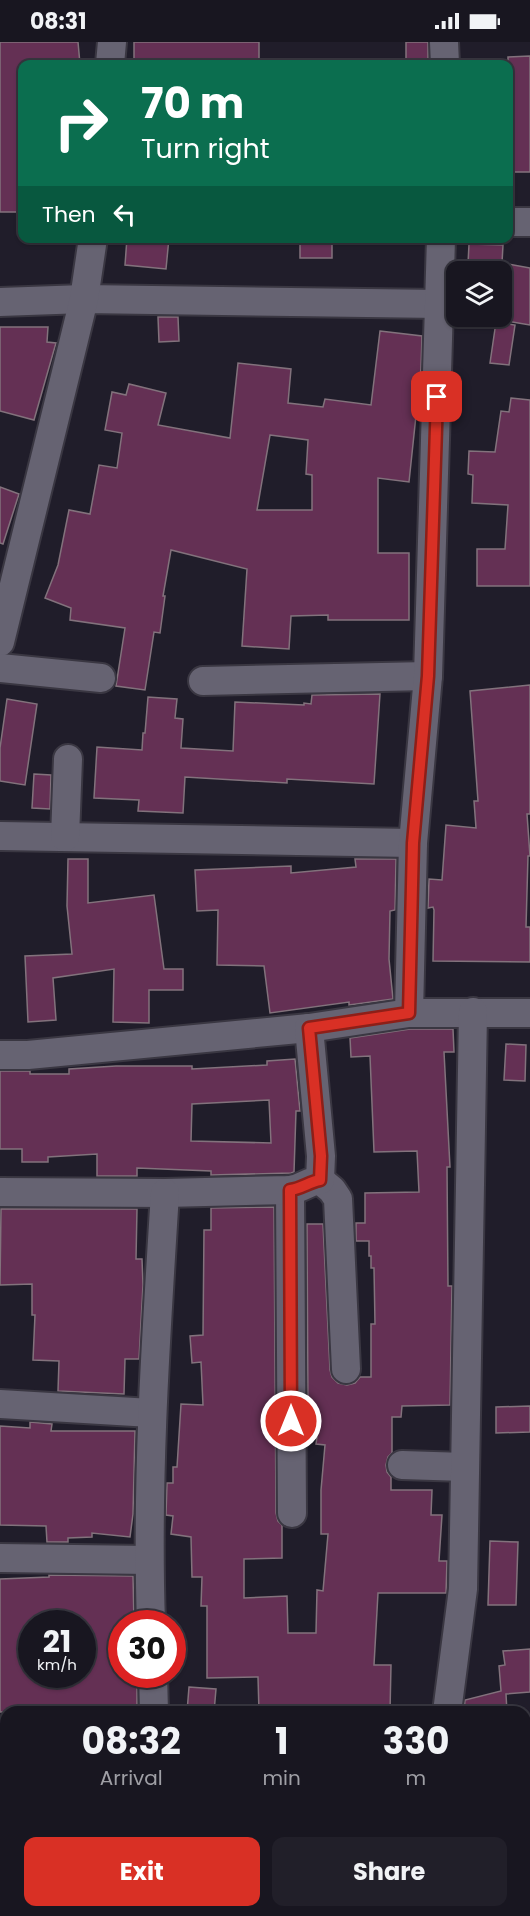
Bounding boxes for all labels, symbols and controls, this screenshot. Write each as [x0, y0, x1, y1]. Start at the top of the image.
text: 08:31 [30, 6, 86, 37]
text: 70 m [141, 74, 244, 133]
icon: right [42, 84, 120, 162]
text: Turn right [141, 130, 270, 167]
icon: left [108, 198, 141, 231]
text: Then [42, 199, 96, 230]
map controls [446, 261, 512, 327]
button: layers [446, 261, 512, 327]
pin [411, 371, 462, 422]
icon: arrive [420, 380, 453, 413]
position arrow [259, 1389, 323, 1453]
speed limit sign: 30 [108, 1610, 186, 1688]
text: 21 [43, 1620, 71, 1663]
text: km/h [37, 1654, 77, 1675]
text: 08:32 [82, 1716, 181, 1767]
text: 1 [275, 1716, 288, 1767]
text: 330 [382, 1716, 449, 1767]
text: Arrival [100, 1764, 163, 1792]
text: min [263, 1764, 301, 1792]
text: m [406, 1764, 426, 1792]
button: Exit [24, 1837, 260, 1906]
button: Share [272, 1837, 507, 1906]

